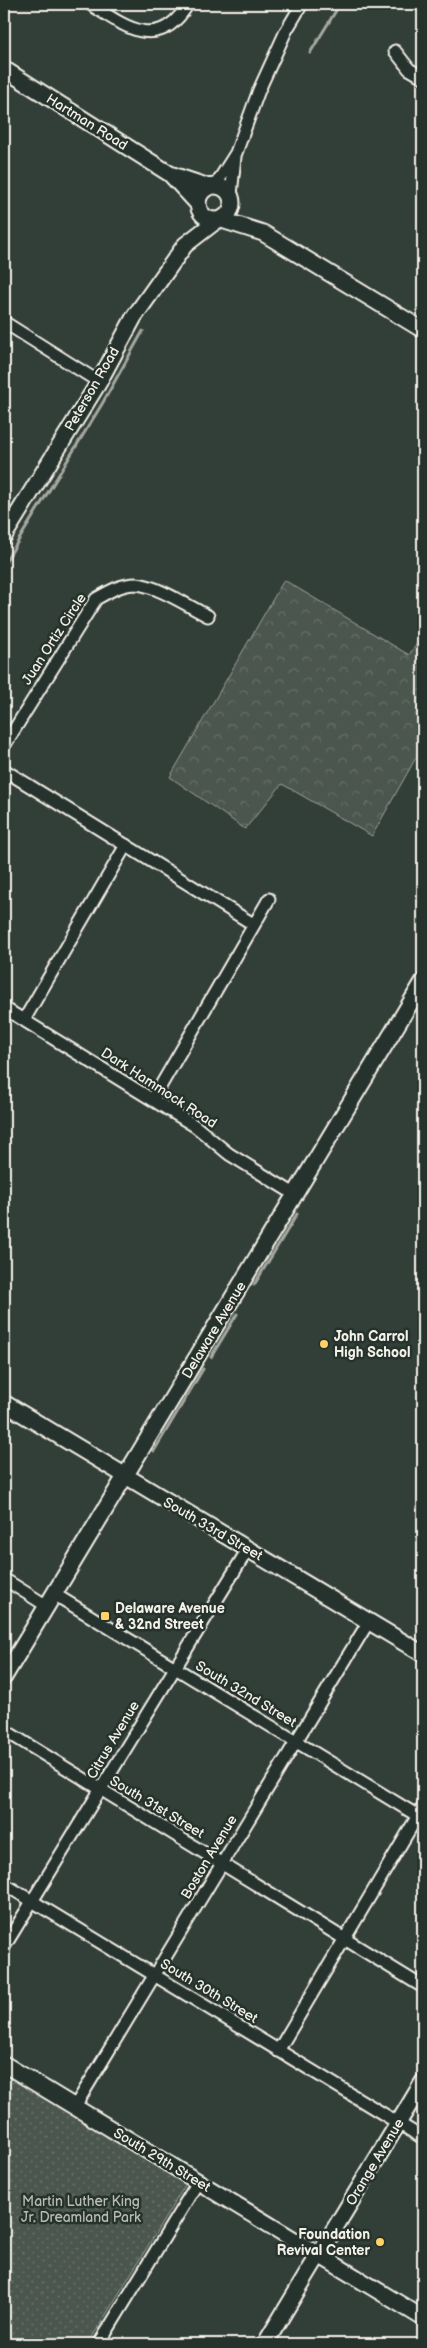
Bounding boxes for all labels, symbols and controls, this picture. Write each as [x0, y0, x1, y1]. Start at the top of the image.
street label: Hartman Road [43, 90, 131, 154]
street label: Peterson Road [61, 344, 123, 434]
street label: Juan Ortiz Circle [18, 590, 90, 688]
street label: Dark Hammock Road [98, 1044, 220, 1132]
street label: Delaware Avenue [178, 1278, 250, 1382]
place label: John Carrol High School [334, 1328, 410, 1361]
marker: John Carrol High School [318, 1338, 330, 1350]
street label: South 33rd Street [160, 1494, 266, 1565]
place label: Delaware Avenue & 32nd Street [115, 1600, 225, 1633]
marker: Delaware Avenue & 32nd Street [99, 1610, 111, 1622]
street label: South 32nd Street [192, 1657, 300, 1731]
street label: Citrus Avenue [83, 1698, 143, 1782]
street label: South 31st Street [107, 1772, 208, 1842]
street label: Boston Avenue [177, 1812, 241, 1902]
street label: South 30th Street [157, 1955, 261, 2027]
street label: Orange Avenue [342, 2115, 408, 2209]
street label: South 29th Street [110, 2124, 214, 2196]
park label: Martin Luther King Jr. Dreamland Park [21, 2193, 141, 2226]
place label: Foundation Revival Center [277, 2226, 370, 2259]
marker: Foundation Revival Center [374, 2236, 386, 2248]

